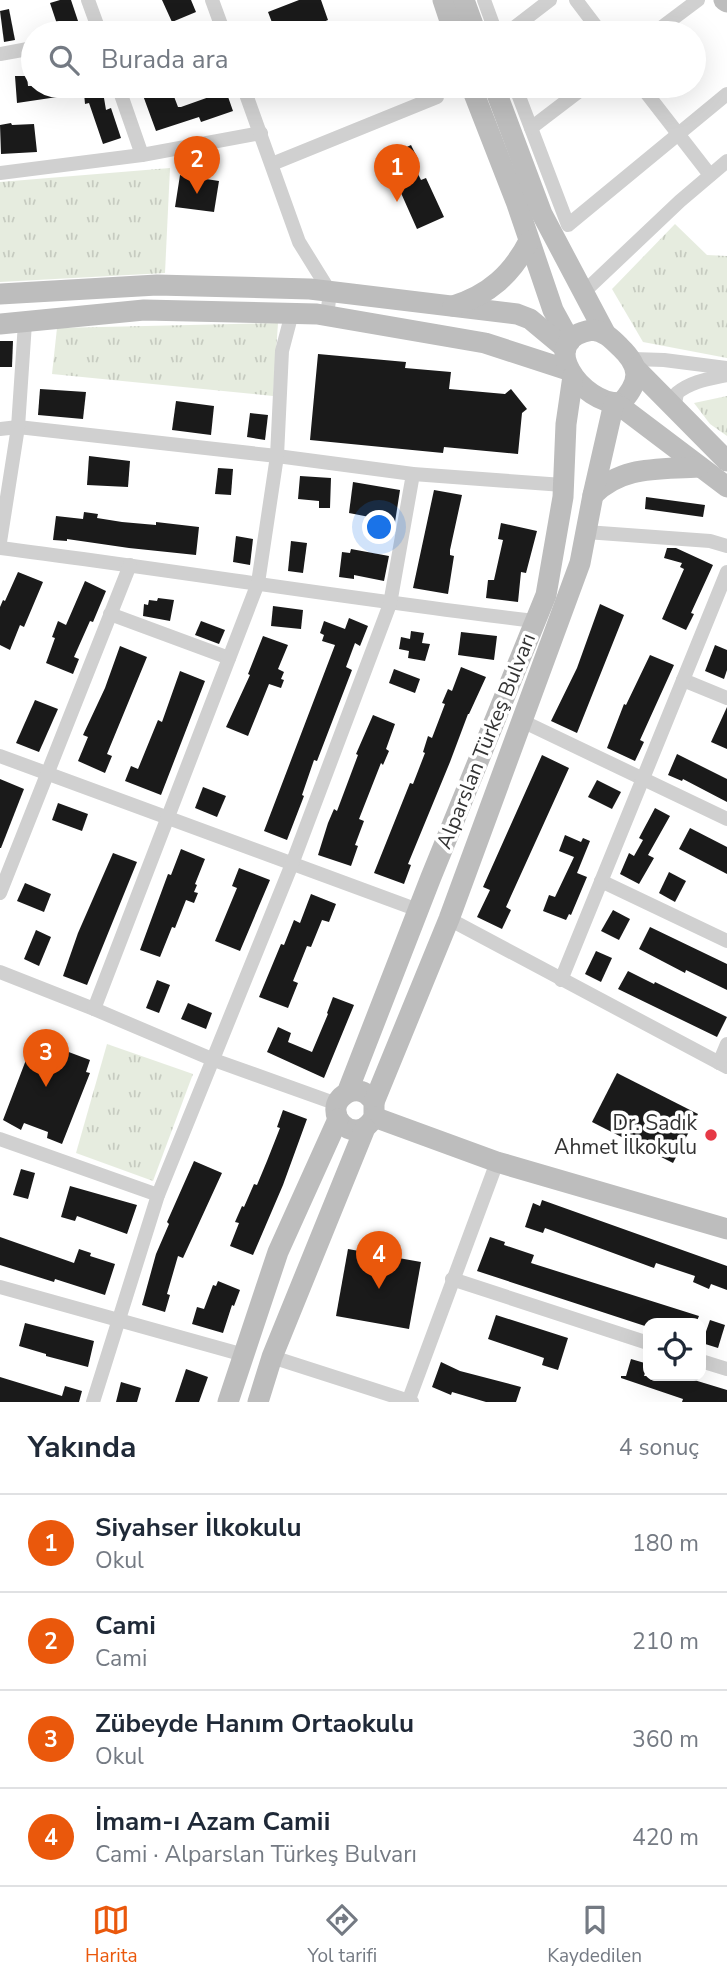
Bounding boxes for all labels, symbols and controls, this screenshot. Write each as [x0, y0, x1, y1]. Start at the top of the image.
search box [21, 21, 706, 98]
icon: search [45, 41, 83, 79]
text: Burada ara [101, 42, 228, 77]
pin: 2 [174, 136, 220, 194]
pin: 1 [374, 144, 420, 202]
your location [362, 510, 396, 544]
street label: Alparslan Türkeş Bulvarı [430, 629, 542, 853]
pin: 3 [23, 1029, 69, 1087]
place label: Dr. Sadık Ahmet İlkokulu [554, 1109, 697, 1161]
marker: Dr. Sadık Ahmet İlkokulu [703, 1127, 719, 1143]
pin: 4 [356, 1231, 402, 1289]
map controls [643, 1318, 706, 1381]
button: locate [643, 1318, 706, 1381]
text: Yakında [28, 1427, 136, 1468]
text: 4 sonuç [619, 1432, 699, 1463]
text: Siyahser İlkokulu [95, 1510, 301, 1545]
text: 1 [44, 1528, 58, 1559]
text: 180 m [632, 1528, 699, 1559]
text: Okul [95, 1545, 144, 1576]
text: Cami [95, 1608, 156, 1643]
text: 2 [44, 1626, 58, 1657]
text: 210 m [632, 1626, 699, 1657]
text: Cami [95, 1643, 147, 1674]
text: Zübeyde Hanım Ortaokulu [95, 1706, 414, 1741]
text: 3 [44, 1724, 58, 1755]
text: 360 m [632, 1724, 699, 1755]
text: Okul [95, 1741, 144, 1772]
text: İmam-ı Azam Camii [95, 1804, 330, 1839]
text: 4 [44, 1822, 58, 1853]
text: 420 m [632, 1822, 699, 1853]
text: Cami · Alparslan Türkeş Bulvarı [95, 1839, 417, 1870]
tab: Harita [85, 1901, 138, 1969]
tab: Yol tarifi [308, 1901, 377, 1969]
tab: Kaydedilen [547, 1901, 642, 1969]

